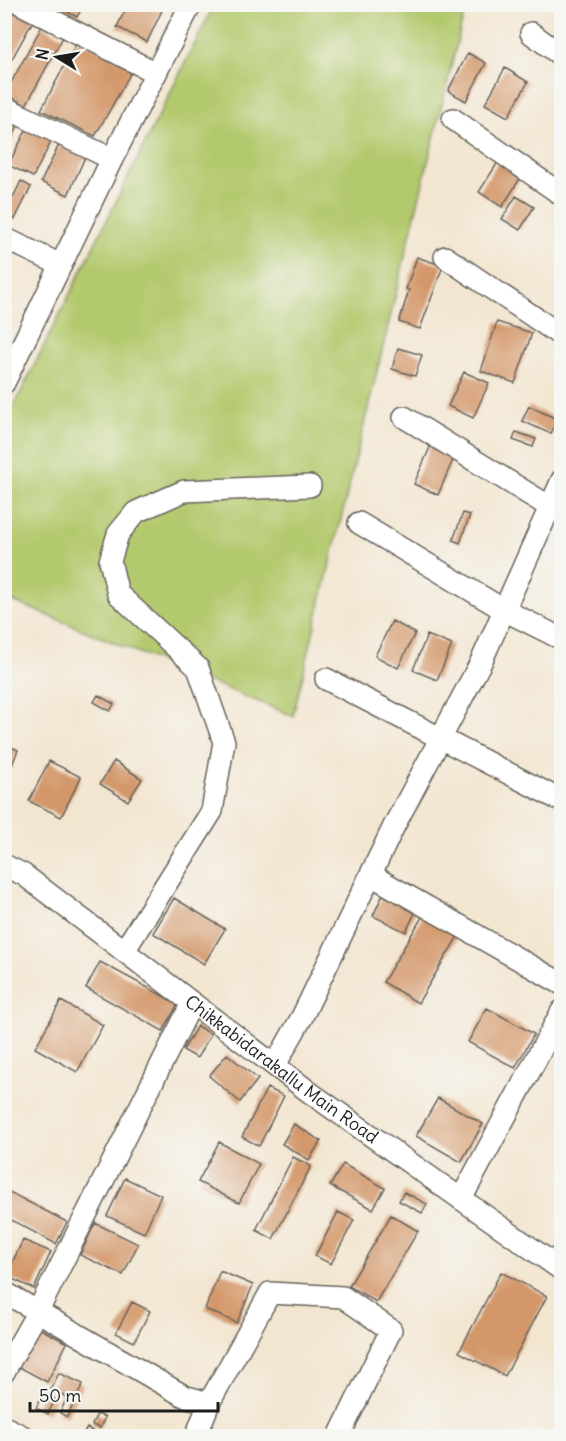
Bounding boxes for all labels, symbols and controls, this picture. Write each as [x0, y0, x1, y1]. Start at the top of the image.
north arrow [27, 27, 87, 87]
text: N [31, 47, 53, 61]
street label: Chikkabidarakallu Main Road [181, 990, 383, 1148]
scale bar [30, 1375, 218, 1413]
text: 50 m [39, 1384, 81, 1407]

